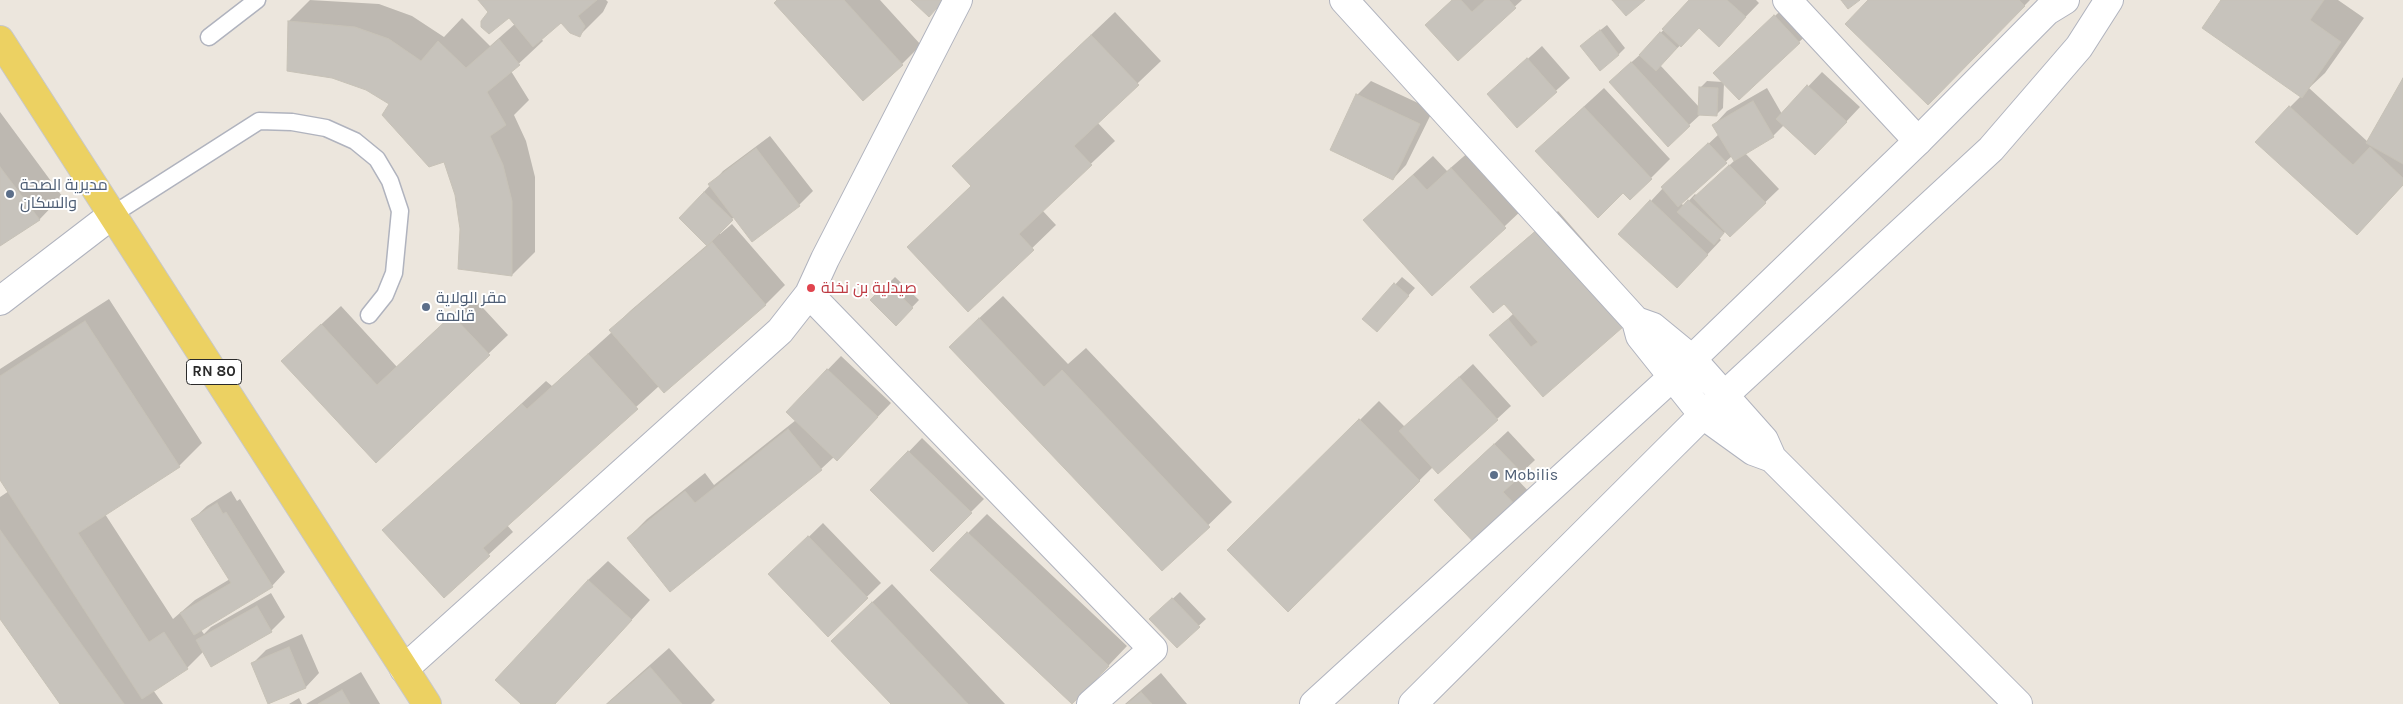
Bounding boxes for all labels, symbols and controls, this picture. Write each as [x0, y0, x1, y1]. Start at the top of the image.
place label: مديرية الصحة والسكان [20, 175, 108, 213]
marker: مديرية الصحة والسكان [4, 188, 16, 200]
place label: صيدلية بن نخلة [821, 278, 917, 298]
marker: صيدلية بن نخلة [805, 282, 817, 294]
place label: مقر الولاية قالمة [436, 288, 507, 326]
marker: مقر الولاية قالمة [420, 301, 432, 313]
road number: RN 80 [186, 360, 242, 384]
place label: Mobilis [1504, 465, 1558, 485]
marker: Mobilis [1488, 469, 1500, 481]

